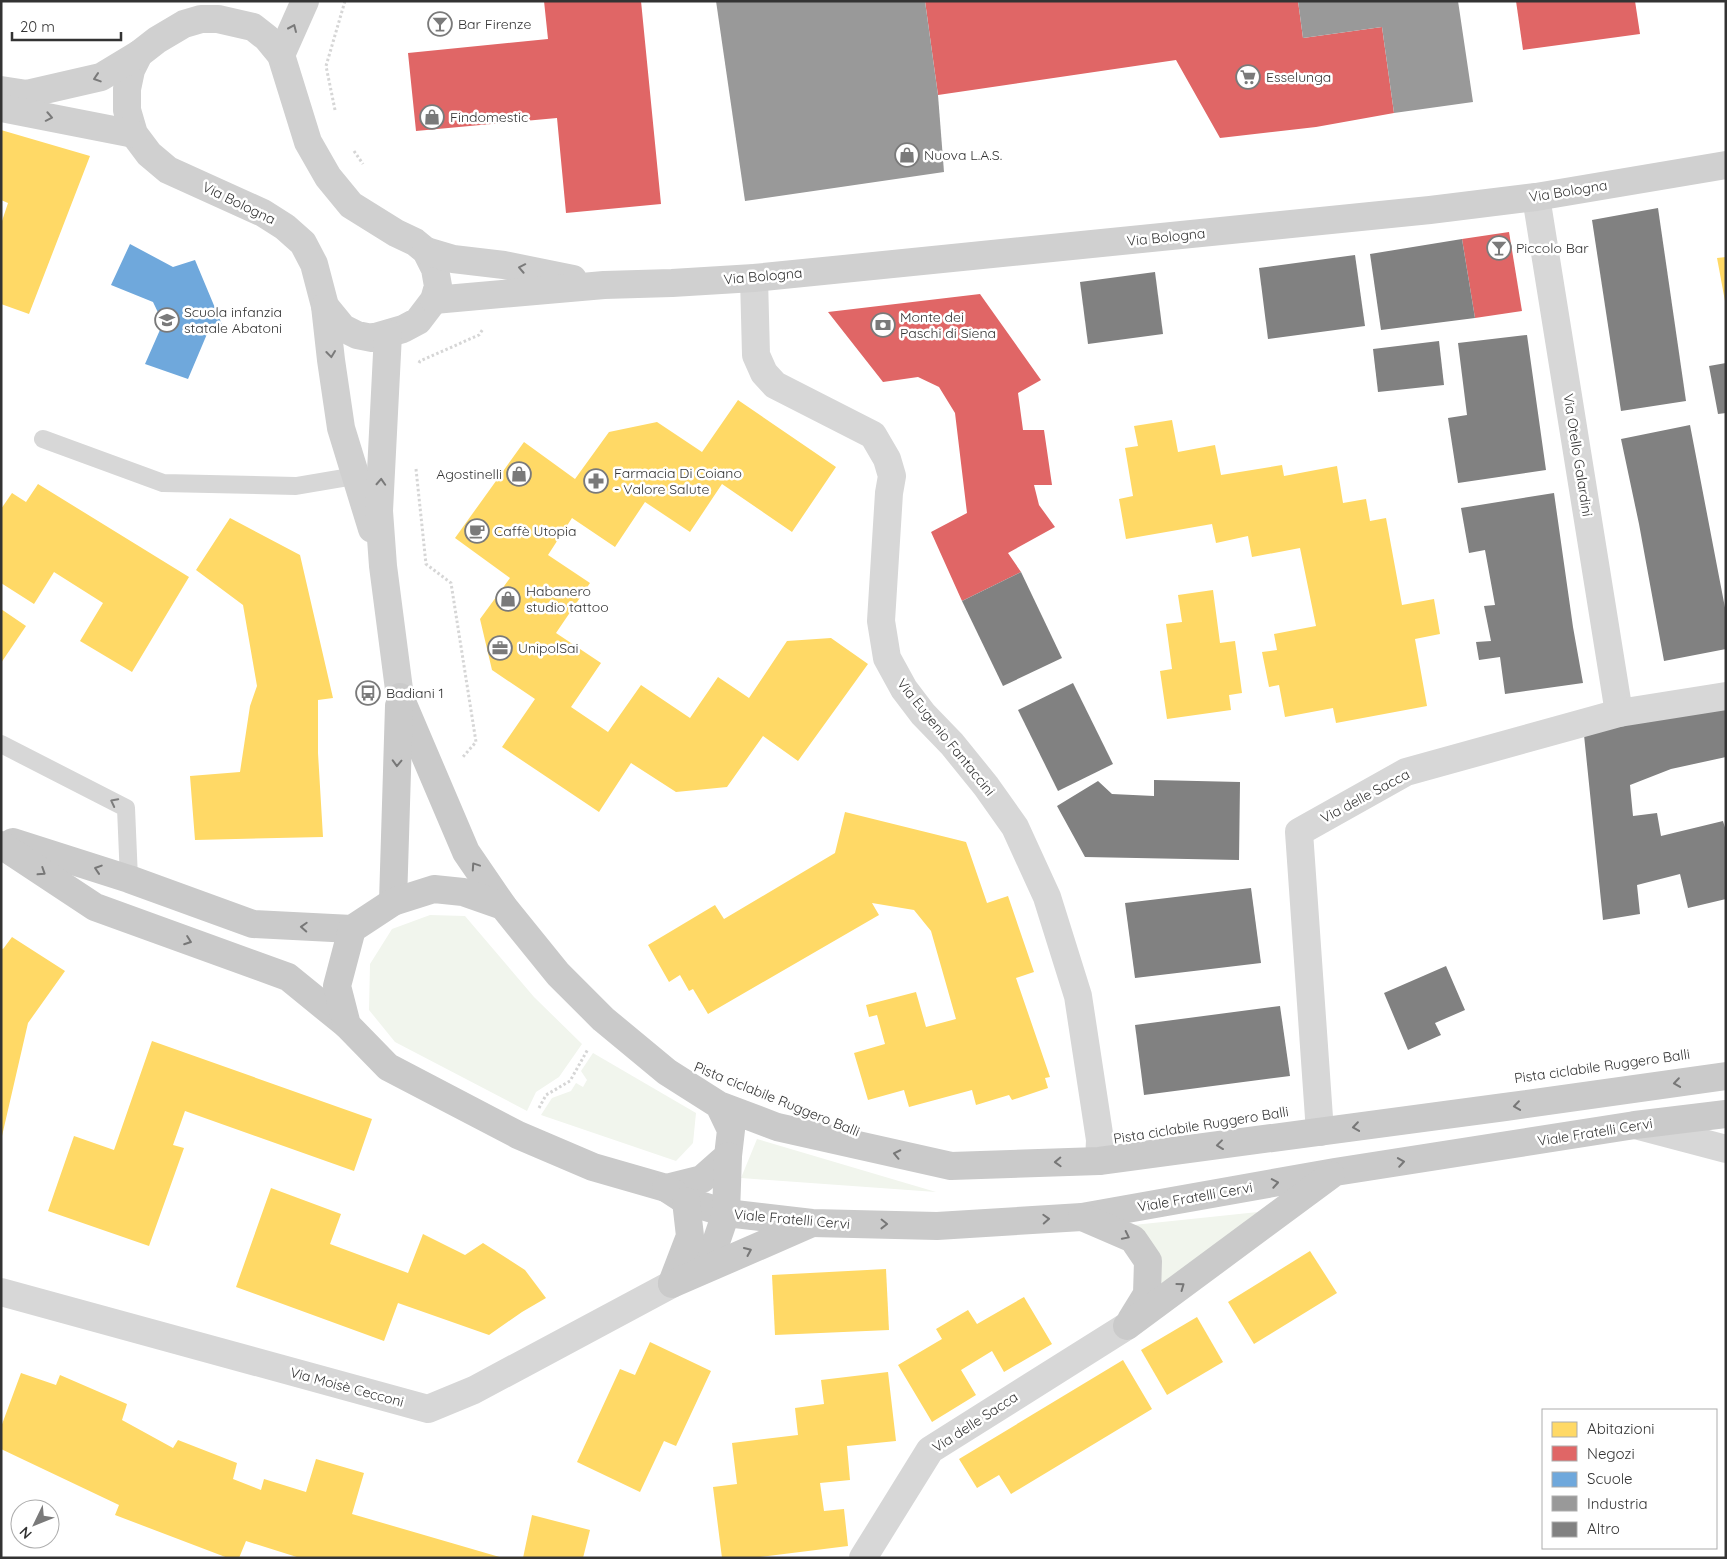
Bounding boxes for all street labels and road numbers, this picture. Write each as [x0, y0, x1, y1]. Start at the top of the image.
street label: Via Bologna [1528, 176, 1608, 206]
street label: Via Bologna [200, 178, 278, 228]
street label: Via Bologna [1126, 224, 1206, 250]
street label: Via Bologna [723, 264, 803, 288]
street label: Via Otello Galardini [1559, 392, 1597, 518]
street label: Via Eugenio Fantaccini [893, 675, 999, 799]
street label: Via delle Sacca [1317, 765, 1413, 827]
street label: Pista ciclabile Ruggero Balli [1513, 1045, 1691, 1087]
street label: Pista ciclabile Ruggero Balli [692, 1057, 862, 1141]
street label: Pista ciclabile Ruggero Balli [1112, 1102, 1290, 1148]
street label: Viale Fratelli Cervi [1536, 1114, 1654, 1150]
street label: Viale Fratelli Cervi [1136, 1178, 1254, 1216]
street label: Viale Fratelli Cervi [733, 1205, 851, 1233]
street label: Via Moisè Cecconi [288, 1363, 406, 1411]
street label: Via delle Sacca [929, 1388, 1021, 1456]

